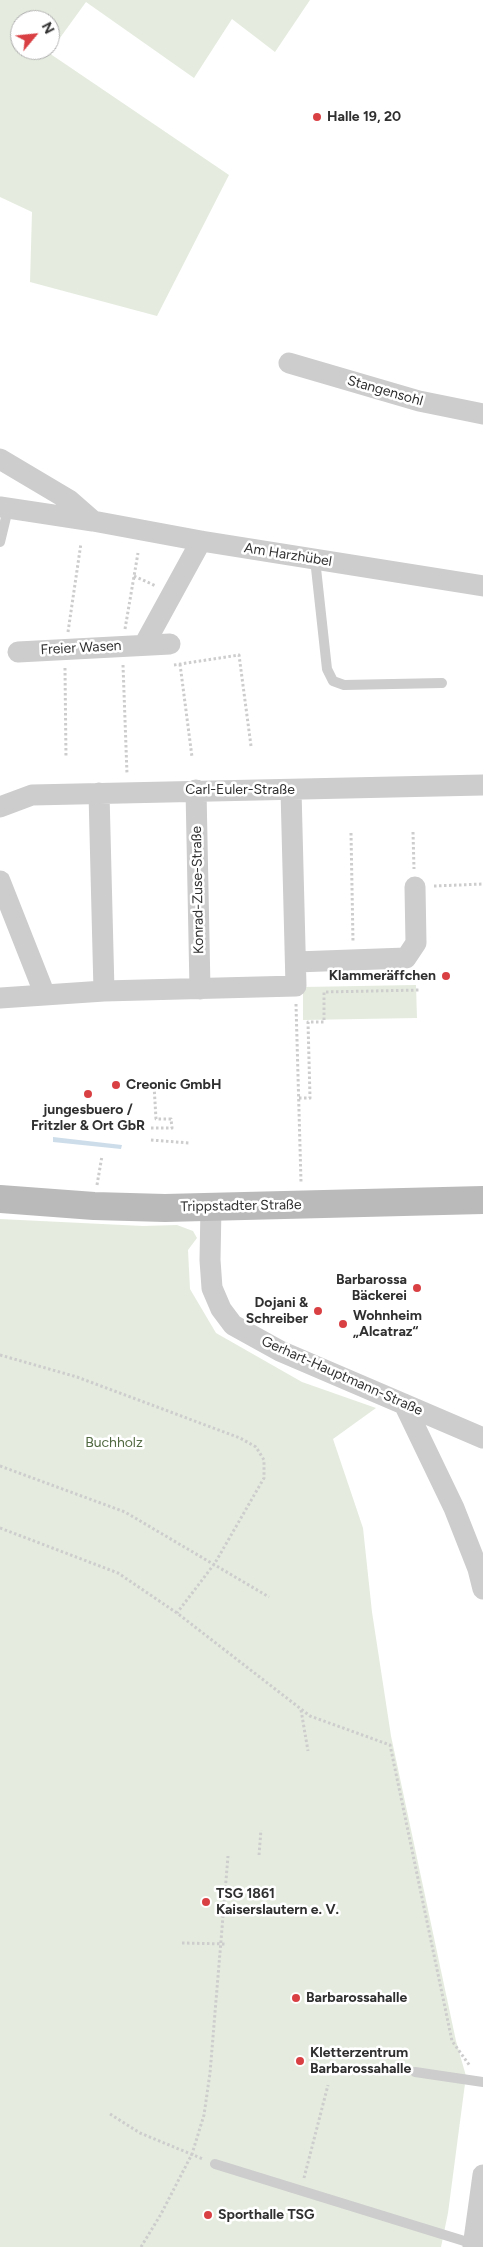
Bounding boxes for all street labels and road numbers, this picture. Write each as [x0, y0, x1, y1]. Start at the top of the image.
street label: Stangensohl [345, 372, 425, 410]
street label: Am Harzhübel [243, 540, 333, 570]
street label: Freier Wasen [40, 637, 122, 659]
street label: Carl-Euler-Straße [185, 782, 295, 798]
street label: Konrad-Zuse-Straße [188, 826, 208, 954]
street label: Trippstadter Straße [180, 1197, 302, 1215]
street label: Gerhart-Hauptmann-Straße [259, 1333, 425, 1419]

